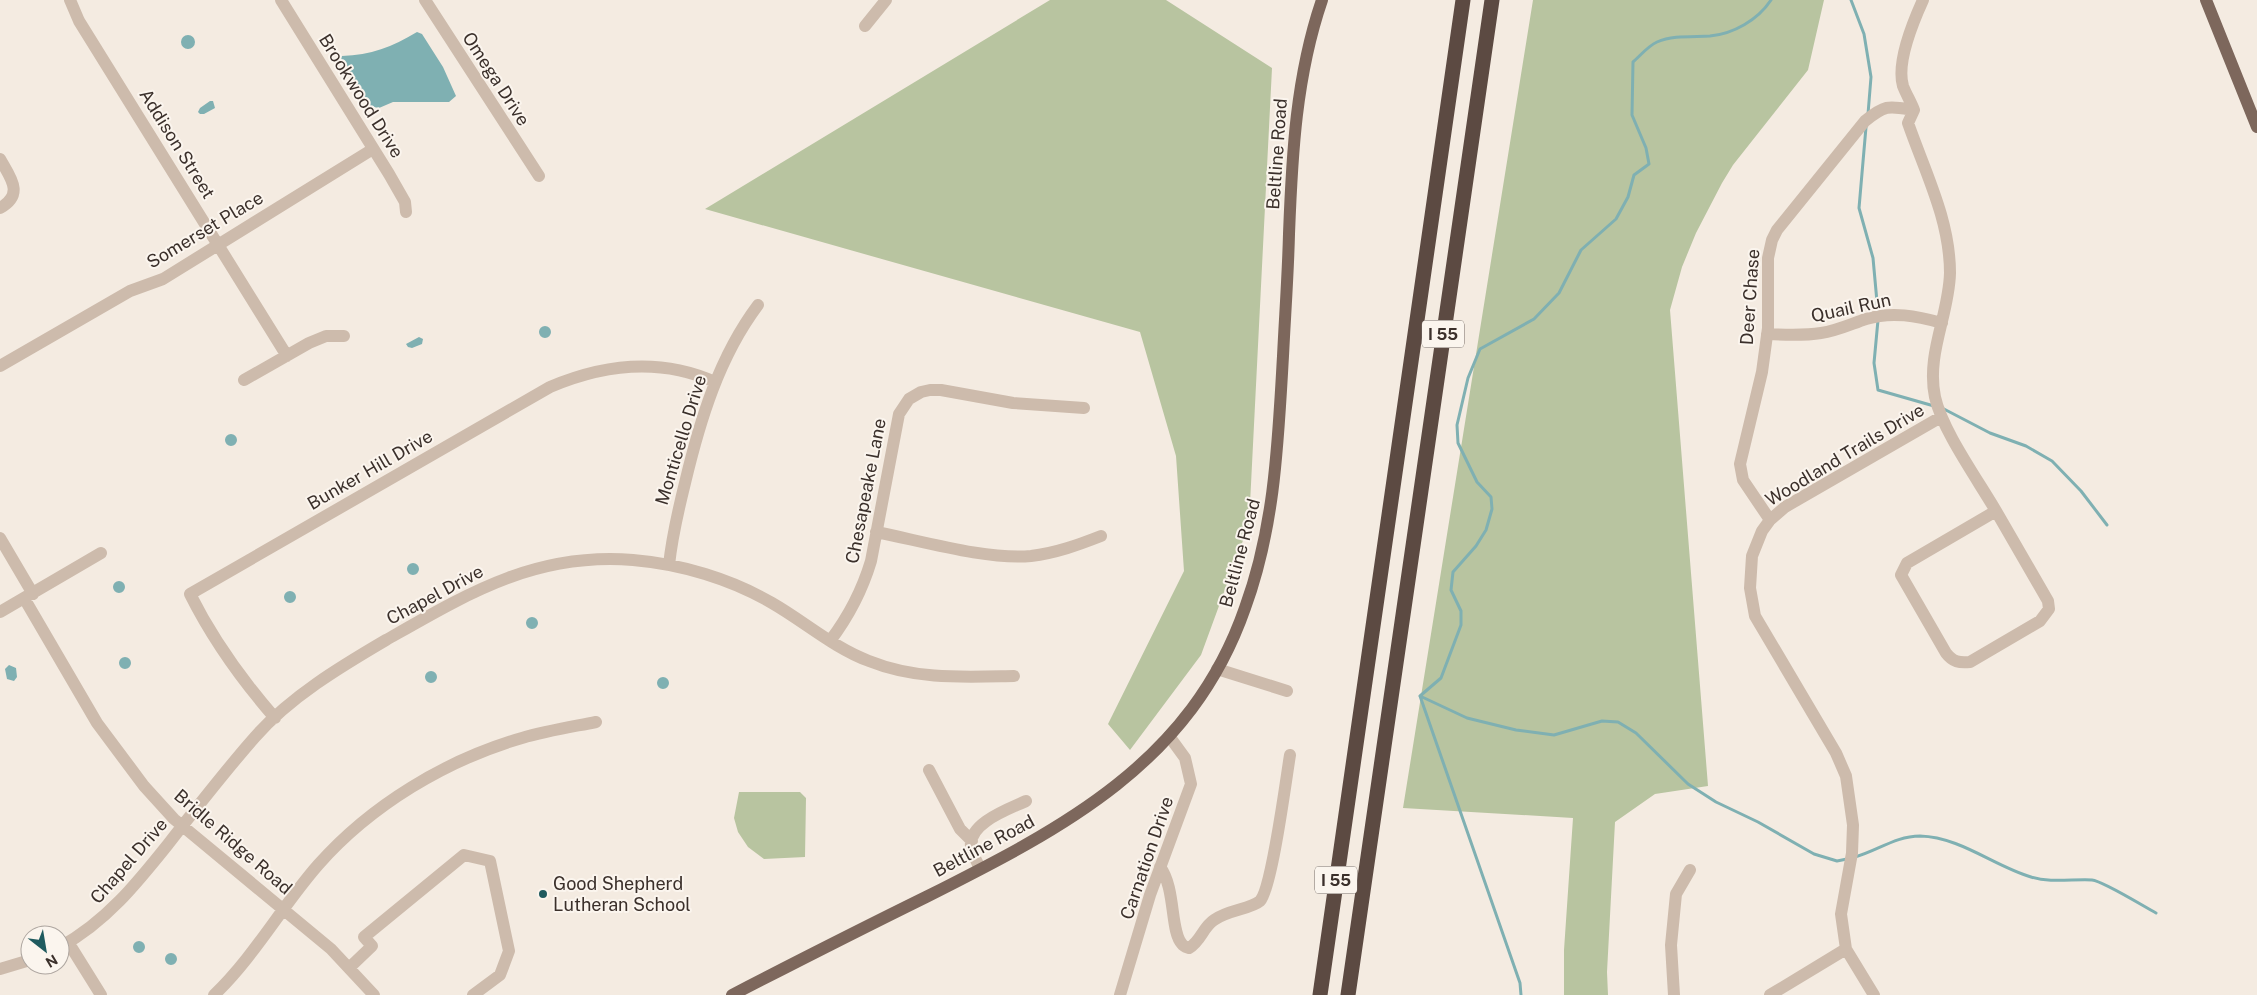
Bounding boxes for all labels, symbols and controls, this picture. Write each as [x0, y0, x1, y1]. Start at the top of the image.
street label: Omega Drive [458, 28, 534, 129]
street label: Brookwood Drive [315, 30, 408, 162]
street label: Addison Street [135, 85, 220, 202]
street label: Beltline Road [1262, 98, 1291, 210]
street label: Somerset Place [143, 187, 267, 273]
street label: Deer Chase [1736, 248, 1763, 346]
street label: Quail Run [1809, 289, 1893, 326]
road number: I 55 [1422, 320, 1464, 348]
street label: Monticello Drive [651, 372, 710, 508]
street label: Woodland Trails Drive [1762, 399, 1928, 510]
street label: Chesapeake Lane [841, 416, 890, 565]
street label: Bunker Hill Drive [304, 425, 436, 514]
street label: Beltline Road [1215, 496, 1264, 609]
street label: Chapel Drive [383, 560, 487, 629]
street label: Bridle Ridge Road [170, 785, 296, 898]
street label: Carnation Drive [1116, 794, 1177, 922]
street label: Beltline Road [930, 810, 1038, 881]
street label: Chapel Drive [86, 814, 171, 908]
road number: I 55 [1315, 866, 1357, 894]
place label: Good Shepherd Lutheran School [553, 873, 691, 915]
marker: Good Shepherd Lutheran School [537, 888, 549, 900]
north arrow [20, 925, 70, 975]
text: N [43, 951, 61, 971]

